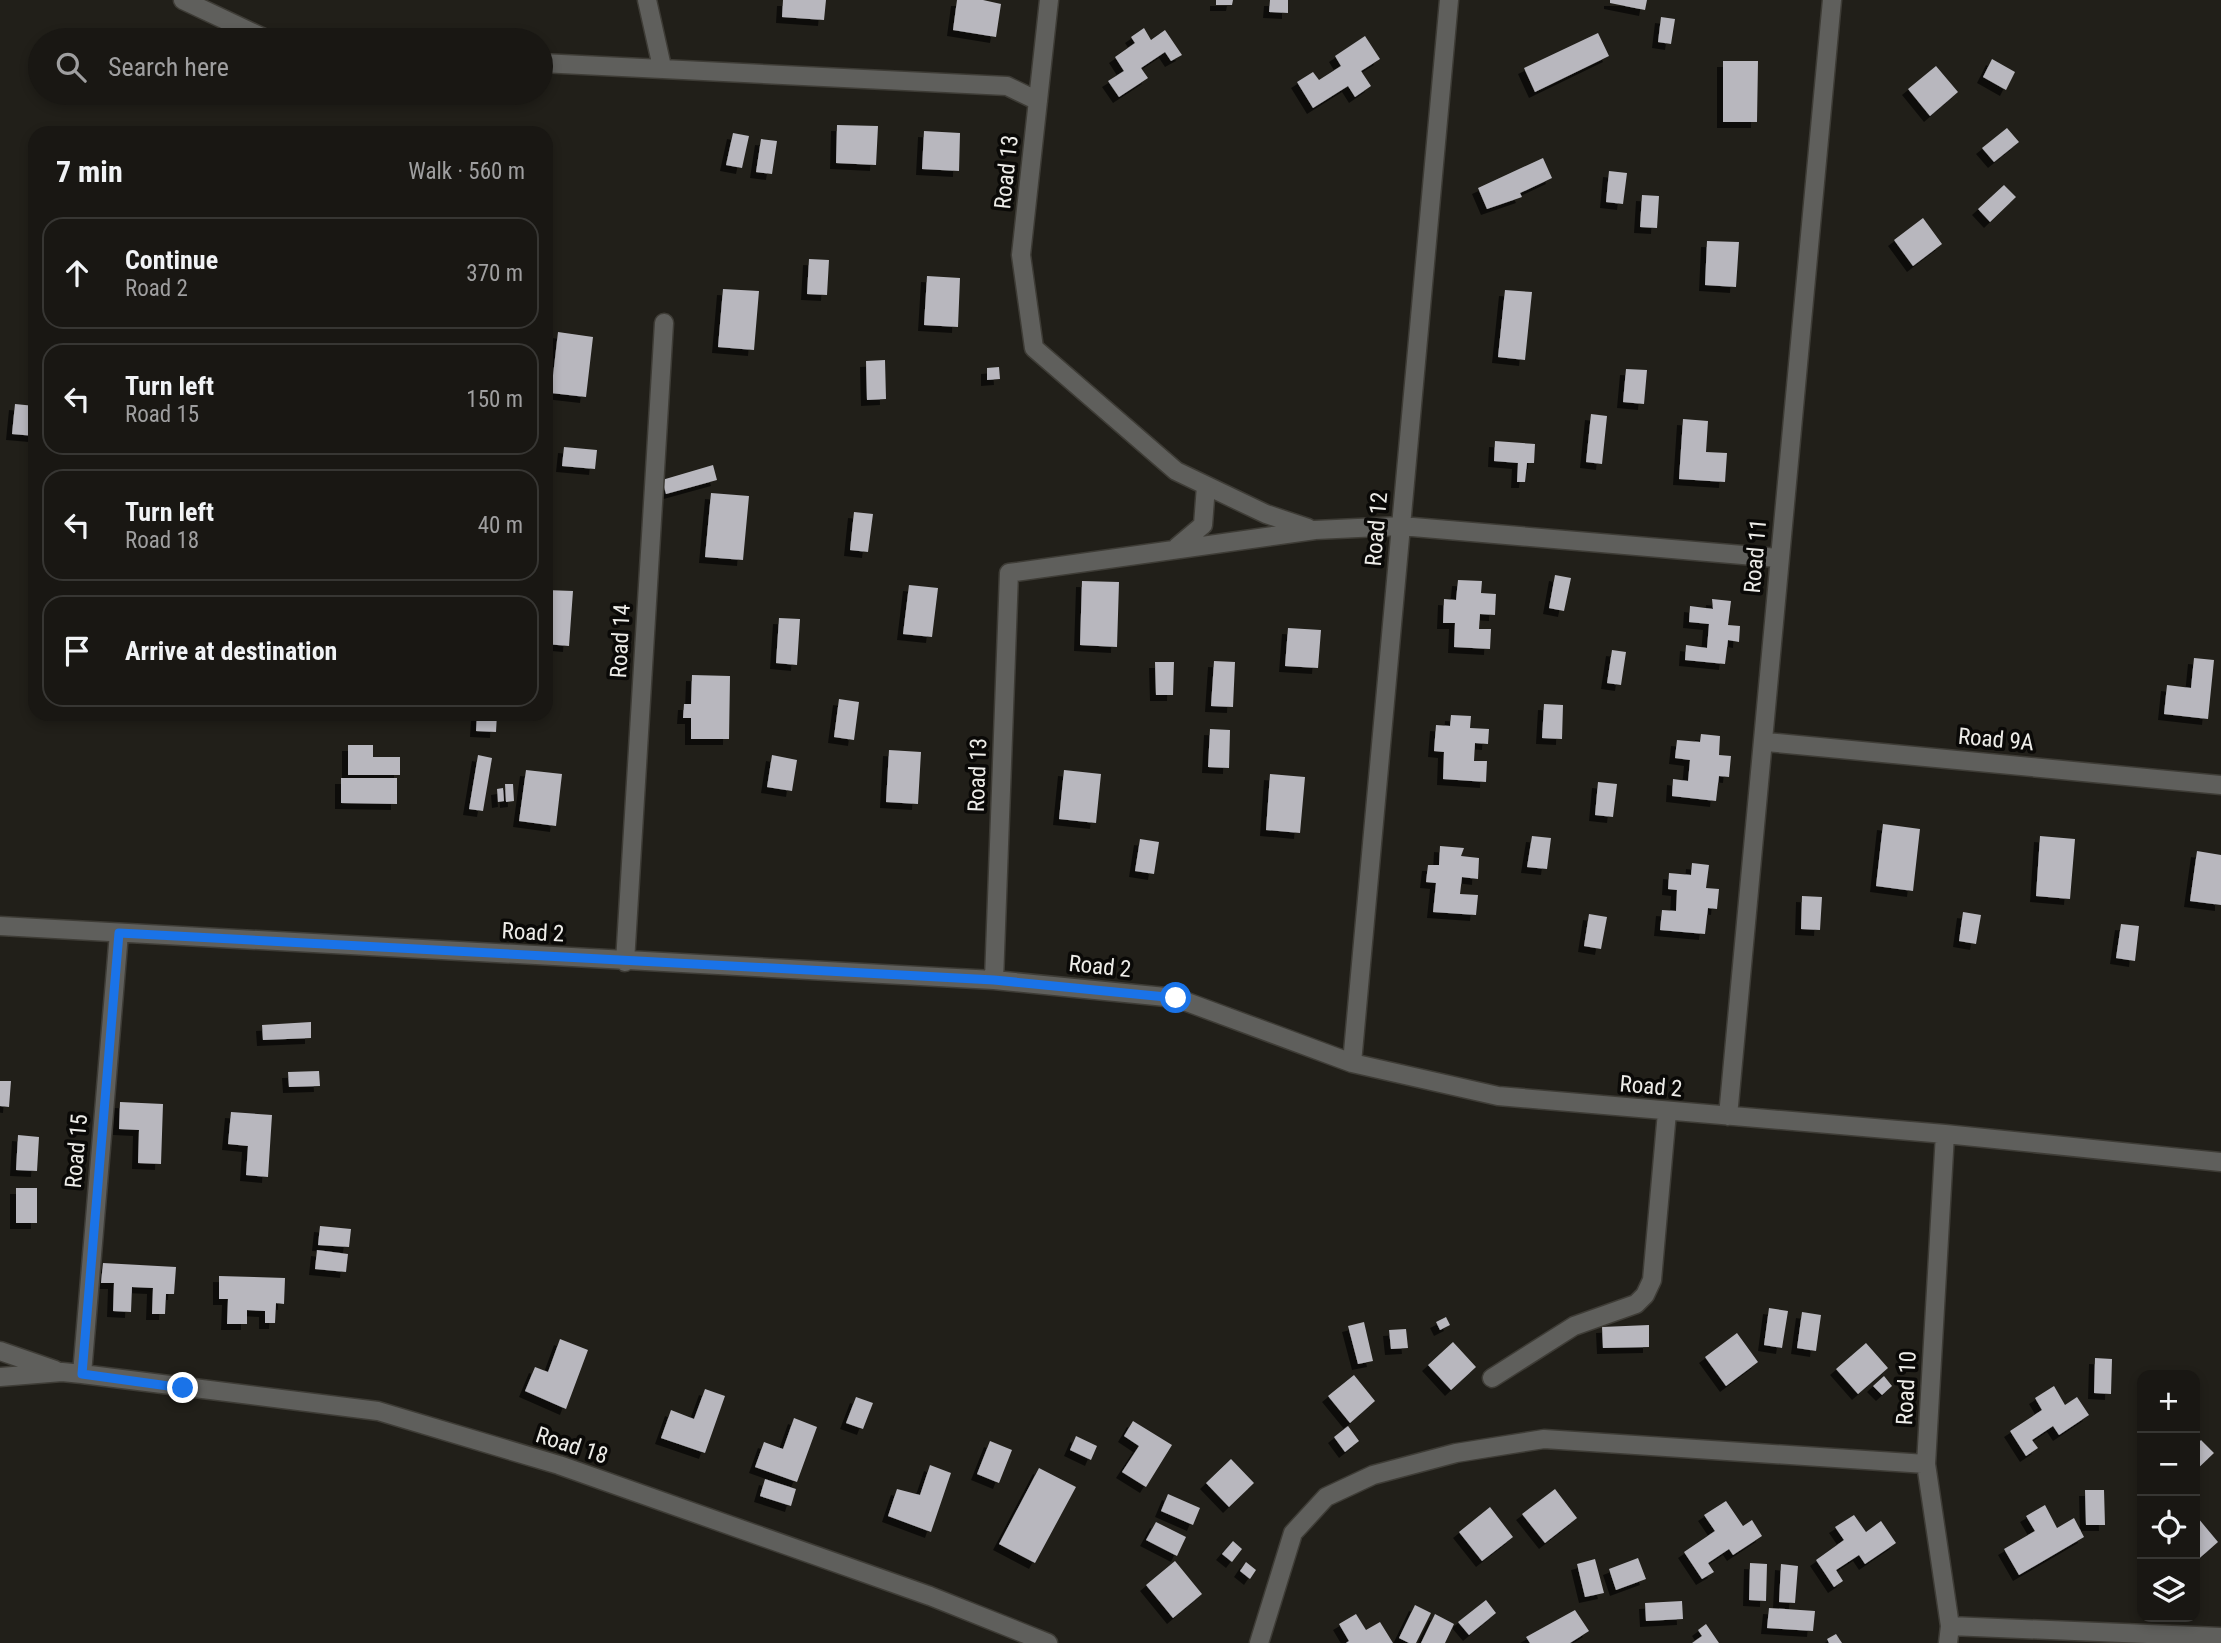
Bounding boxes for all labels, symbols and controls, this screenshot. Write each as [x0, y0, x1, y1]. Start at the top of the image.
search box [28, 28, 553, 105]
icon: search [52, 48, 90, 86]
text: Search here [108, 52, 229, 82]
street label: Road 13 [989, 134, 1024, 210]
text: 7 min [56, 154, 123, 189]
text: Walk · 560 m [408, 158, 525, 185]
text: Continue [125, 245, 218, 275]
icon: ahead [58, 254, 96, 292]
text: 370 m [466, 260, 523, 287]
text: Road 2 [125, 275, 188, 302]
text: Turn left [125, 371, 214, 401]
icon: left [58, 380, 96, 418]
text: 150 m [466, 386, 523, 413]
text: Road 15 [125, 401, 199, 428]
street label: Road 12 [1360, 491, 1393, 567]
text: Turn left [125, 497, 214, 527]
icon: left [58, 506, 96, 544]
text: 40 m [478, 512, 523, 539]
street label: Road 11 [1739, 518, 1772, 594]
text: Road 18 [125, 527, 199, 554]
street label: Road 14 [605, 603, 636, 679]
icon: arrive [58, 632, 96, 670]
text: Arrive at destination [125, 636, 337, 666]
street label: Road 9A [1957, 723, 2035, 756]
street label: Road 13 [963, 737, 992, 813]
street label: Road 2 [501, 917, 565, 948]
street label: Road 2 [1067, 950, 1133, 983]
route start [1160, 982, 1191, 1013]
street label: Road 2 [1618, 1070, 1683, 1103]
street label: Road 15 [60, 1113, 93, 1189]
street label: Road 10 [1891, 1350, 1922, 1426]
map controls [2137, 1370, 2200, 1622]
button: + [2137, 1370, 2200, 1433]
route end [167, 1372, 198, 1403]
street label: Road 18 [532, 1421, 611, 1470]
button: − [2137, 1433, 2200, 1496]
button: locate [2137, 1496, 2200, 1559]
button: layers [2137, 1559, 2200, 1622]

